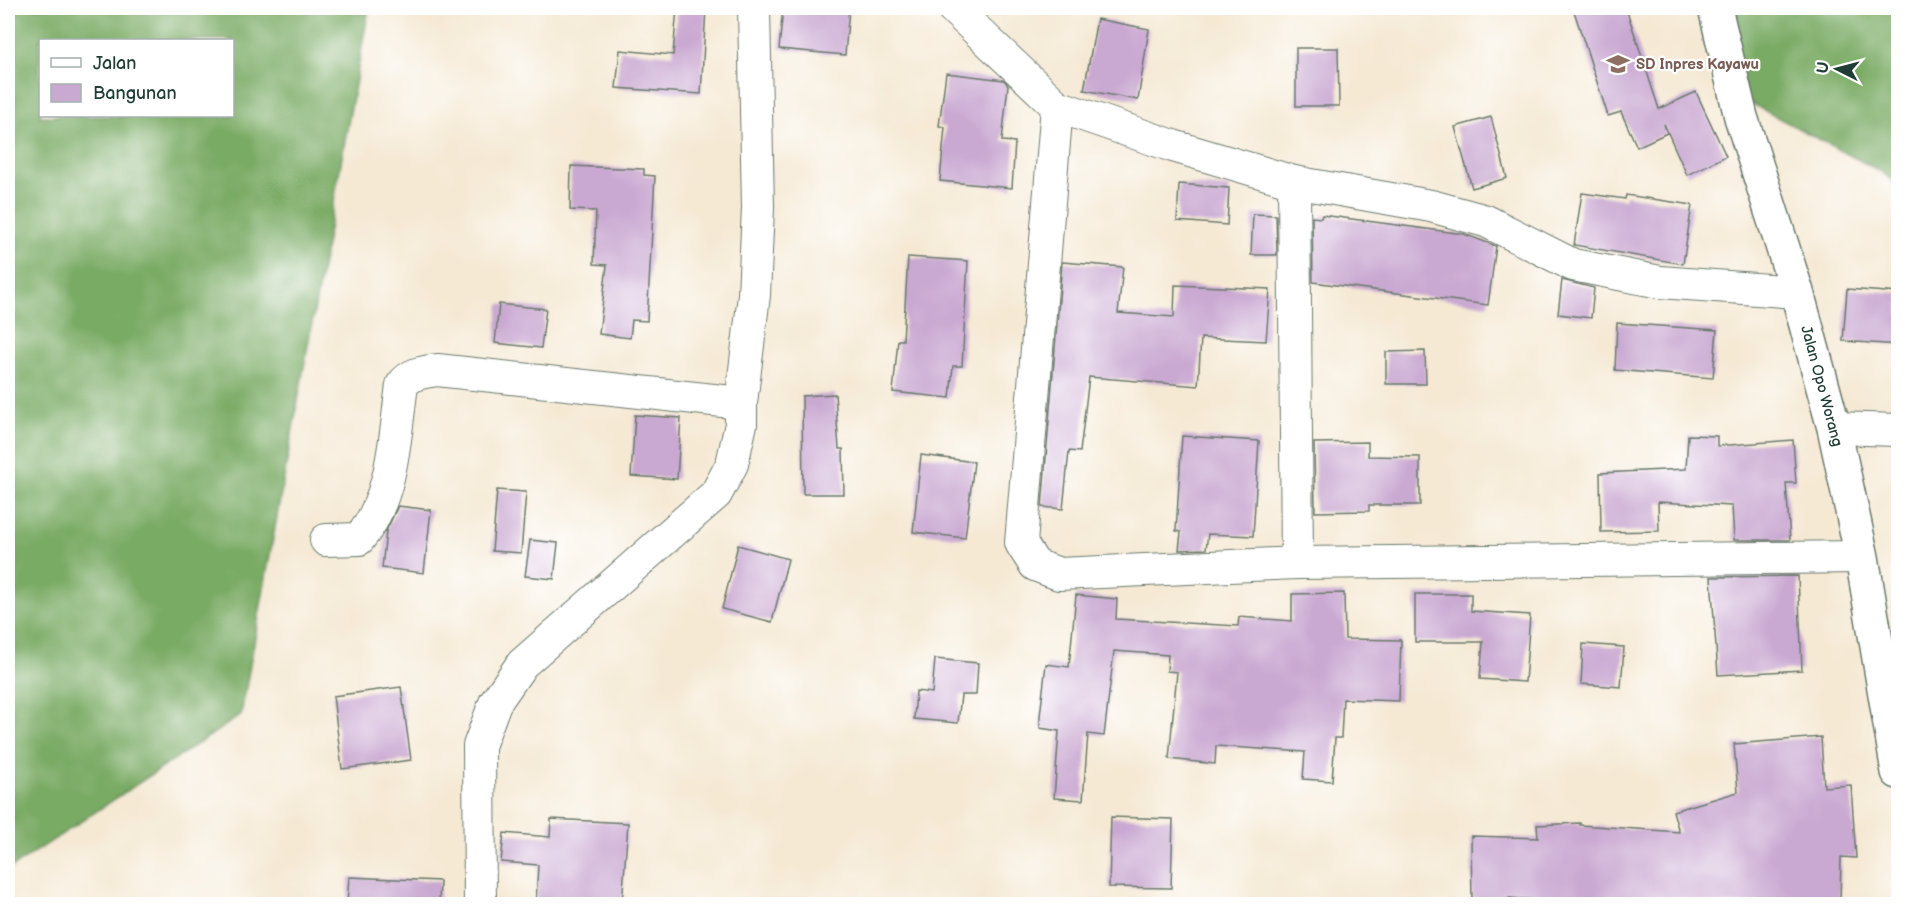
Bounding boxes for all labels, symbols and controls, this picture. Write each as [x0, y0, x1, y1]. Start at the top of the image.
legend [39, 39, 234, 117]
north arrow [1807, 39, 1867, 99]
school or university icon: SD Inpres Kayawu [1605, 51, 1631, 77]
text: Jalan [93, 53, 136, 74]
place label: SD Inpres Kayawu [1636, 55, 1759, 74]
text: U [1814, 61, 1834, 74]
text: Bangunan [93, 83, 177, 104]
street label: Jalan Opo Worang [1796, 324, 1847, 449]

